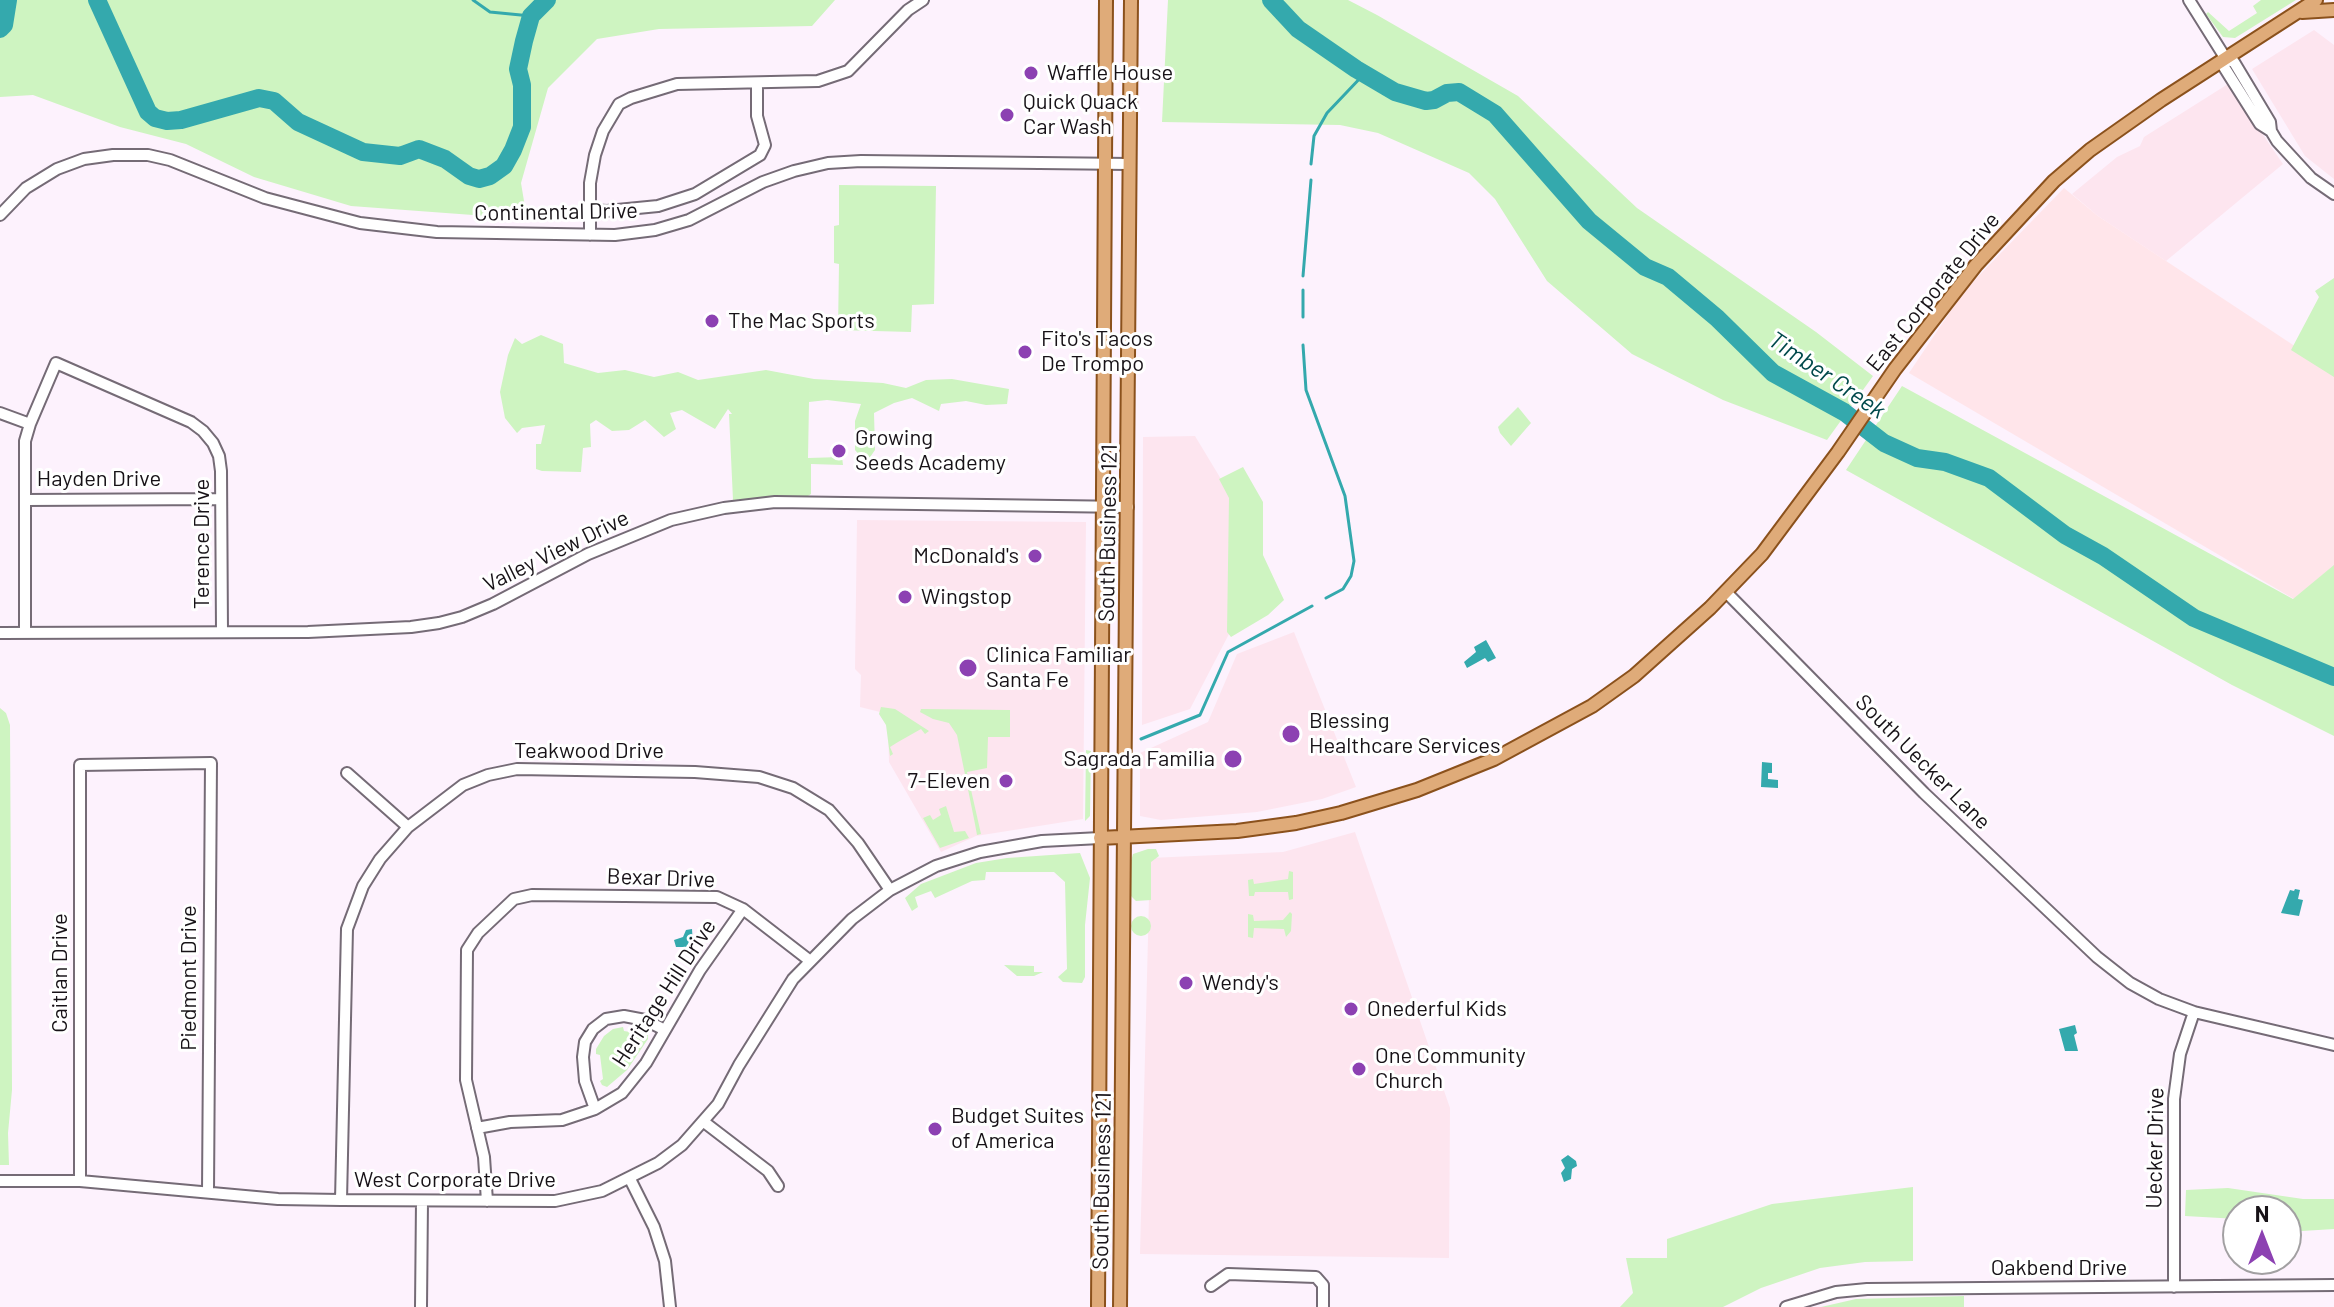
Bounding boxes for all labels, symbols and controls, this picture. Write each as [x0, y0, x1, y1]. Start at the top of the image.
place label: Waffle House [1047, 60, 1173, 86]
marker: Waffle House [1022, 64, 1040, 82]
place label: Quick Quack Car Wash [1023, 89, 1138, 140]
marker: Quick Quack Car Wash [998, 106, 1016, 124]
street label: Continental Drive [474, 197, 638, 227]
street label: East Corporate Drive [1861, 207, 2005, 377]
place label: The Mac Sports [728, 308, 875, 334]
marker: The Mac Sports [703, 312, 721, 330]
water label: Timber Creek [1763, 325, 1891, 425]
place label: Fito's Tacos De Trompo [1041, 326, 1153, 378]
marker: Fito's Tacos De Trompo [1016, 343, 1034, 361]
place label: Growing Seeds Academy [855, 425, 1006, 476]
marker: Growing Seeds Academy [830, 442, 848, 460]
street label: South Business 121 [1093, 444, 1123, 622]
street label: Hayden Drive [37, 466, 161, 492]
street label: Terence Drive [189, 479, 215, 609]
street label: Valley View Drive [479, 504, 633, 598]
place label: McDonald's [913, 543, 1019, 569]
marker: McDonald's [1026, 547, 1044, 565]
place label: Wingstop [921, 584, 1012, 610]
marker: Wingstop [896, 588, 914, 606]
place label: Clinica Familiar Santa Fe [986, 642, 1131, 694]
marker: Clinica Familiar Santa Fe [957, 657, 979, 679]
street label: South Uecker Lane [1850, 689, 1996, 835]
place label: Blessing Healthcare Services [1309, 708, 1500, 760]
marker: Blessing Healthcare Services [1280, 723, 1302, 745]
street label: Teakwood Drive [514, 738, 664, 764]
place label: Sagrada Familia [1064, 746, 1215, 772]
marker: Sagrada Familia [1222, 748, 1244, 770]
place label: 7-Eleven [907, 768, 990, 794]
marker: 7-Eleven [997, 772, 1015, 790]
street label: Bexar Drive [606, 863, 716, 893]
street label: Piedmont Drive [176, 905, 202, 1051]
street label: Caitlan Drive [47, 913, 73, 1033]
street label: Heritage Hill Drive [607, 914, 721, 1072]
place label: Wendy's [1202, 970, 1279, 996]
marker: Wendy's [1177, 974, 1195, 992]
place label: Onederful Kids [1367, 996, 1507, 1022]
marker: Onederful Kids [1342, 1000, 1360, 1018]
place label: One Community Church [1375, 1043, 1526, 1094]
marker: One Community Church [1350, 1060, 1368, 1078]
street label: Uecker Drive [2141, 1087, 2169, 1209]
street label: South Business 121 [1087, 1092, 1117, 1270]
place label: Budget Suites of America [951, 1103, 1084, 1154]
marker: Budget Suites of America [926, 1120, 944, 1138]
street label: West Corporate Drive [354, 1167, 556, 1193]
north arrow [2222, 1195, 2302, 1275]
text: N [2255, 1200, 2269, 1226]
street label: Oakbend Drive [1991, 1255, 2127, 1281]

